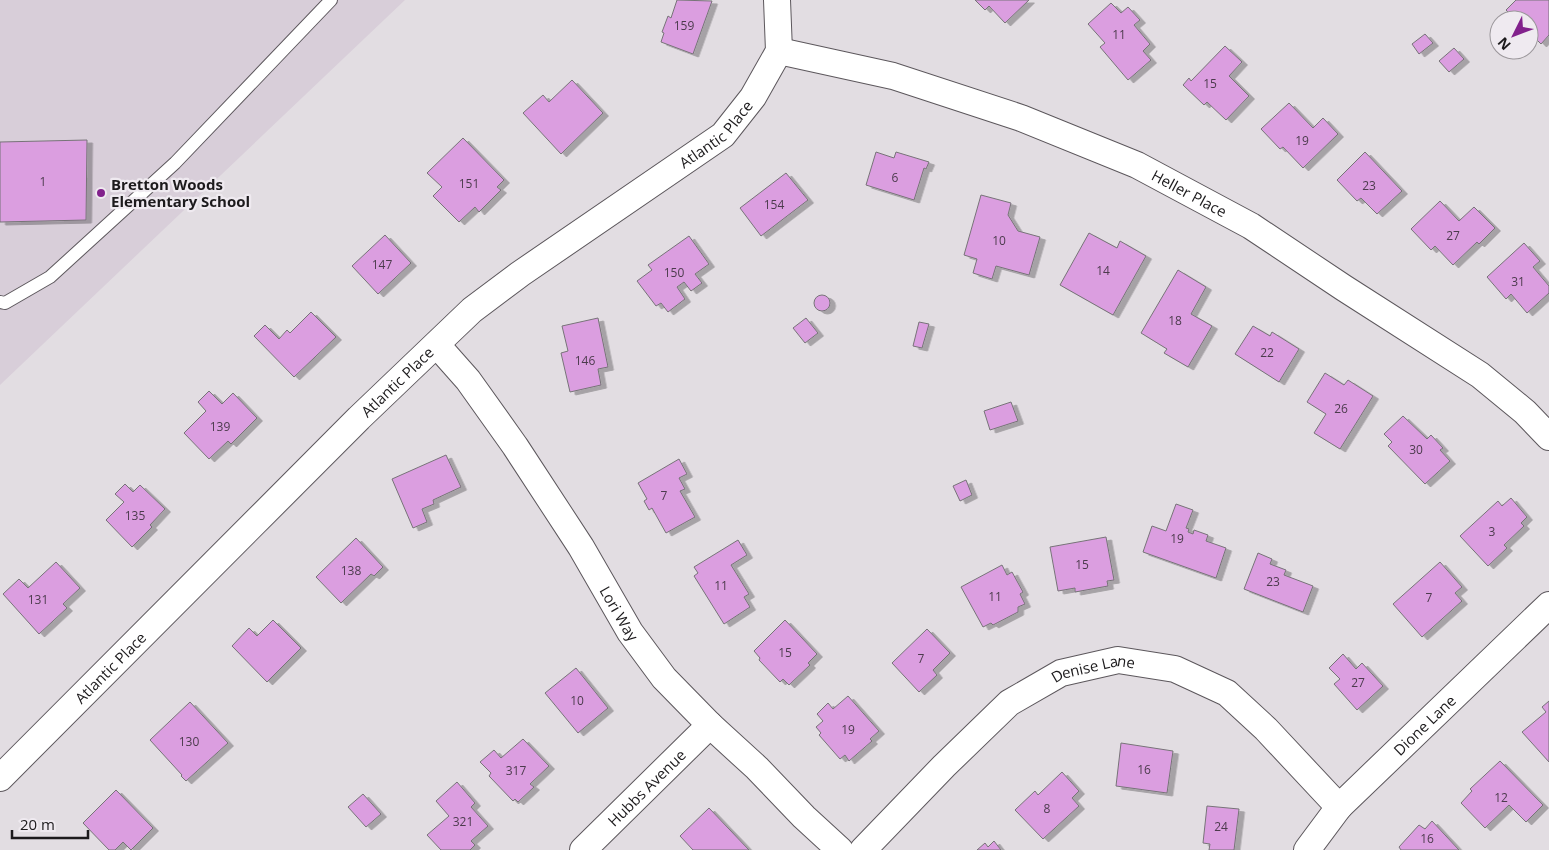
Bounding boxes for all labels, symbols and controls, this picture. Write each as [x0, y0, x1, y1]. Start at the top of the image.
north arrow [1489, 10, 1539, 60]
house number: 159 [674, 17, 694, 34]
house number: 11 [1112, 26, 1126, 43]
text: N [1493, 33, 1515, 55]
house number: 15 [1203, 75, 1217, 92]
street label: Atlantic Place [675, 96, 757, 172]
house number: 19 [1295, 132, 1309, 149]
street label: Heller Place [1148, 165, 1230, 221]
house number: 6 [892, 169, 899, 186]
house number: 1 [40, 173, 46, 190]
place label: Bretton Woods Elementary School [111, 174, 250, 211]
house number: 151 [459, 175, 479, 192]
house number: 23 [1362, 177, 1376, 194]
marker: Bretton Woods Elementary School [95, 187, 107, 199]
house number: 154 [764, 196, 784, 213]
house number: 27 [1446, 227, 1460, 244]
house number: 10 [992, 232, 1006, 249]
house number: 147 [372, 256, 392, 273]
house number: 14 [1096, 262, 1110, 279]
house number: 150 [664, 264, 684, 281]
house number: 31 [1511, 273, 1525, 290]
house number: 18 [1168, 312, 1182, 329]
street label: Atlantic Place [356, 342, 438, 421]
house number: 22 [1260, 344, 1274, 361]
house number: 146 [575, 352, 595, 369]
house number: 26 [1334, 400, 1348, 417]
house number: 139 [210, 418, 230, 435]
house number: 30 [1409, 441, 1423, 458]
house number: 7 [661, 487, 668, 504]
house number: 135 [125, 507, 145, 524]
house number: 3 [1489, 523, 1496, 540]
house number: 19 [1170, 530, 1184, 547]
house number: 15 [1075, 556, 1089, 573]
house number: 138 [341, 562, 361, 579]
house number: 23 [1266, 573, 1280, 590]
house number: 11 [714, 577, 728, 594]
street label: Lori Way [595, 582, 643, 645]
house number: 11 [988, 588, 1002, 605]
house number: 7 [1426, 589, 1433, 606]
house number: 131 [28, 591, 48, 608]
street label: Atlantic Place [70, 627, 150, 708]
house number: 15 [778, 644, 792, 661]
house number: 7 [918, 650, 925, 667]
street label: Denise Lane [1047, 650, 1136, 687]
house number: 27 [1351, 674, 1365, 691]
street label: Dione Lane [1389, 690, 1460, 760]
house number: 10 [570, 692, 584, 709]
house number: 19 [841, 721, 855, 738]
house number: 130 [179, 733, 199, 750]
street label: Hubbs Avenue [603, 745, 690, 830]
house number: 16 [1137, 761, 1151, 778]
house number: 317 [506, 762, 526, 779]
house number: 12 [1494, 789, 1508, 806]
house number: 8 [1044, 800, 1051, 817]
scale bar [12, 808, 89, 840]
house number: 321 [453, 813, 473, 830]
text: 20 m [20, 814, 55, 834]
house number: 24 [1214, 818, 1228, 835]
house number: 16 [1420, 830, 1434, 847]

